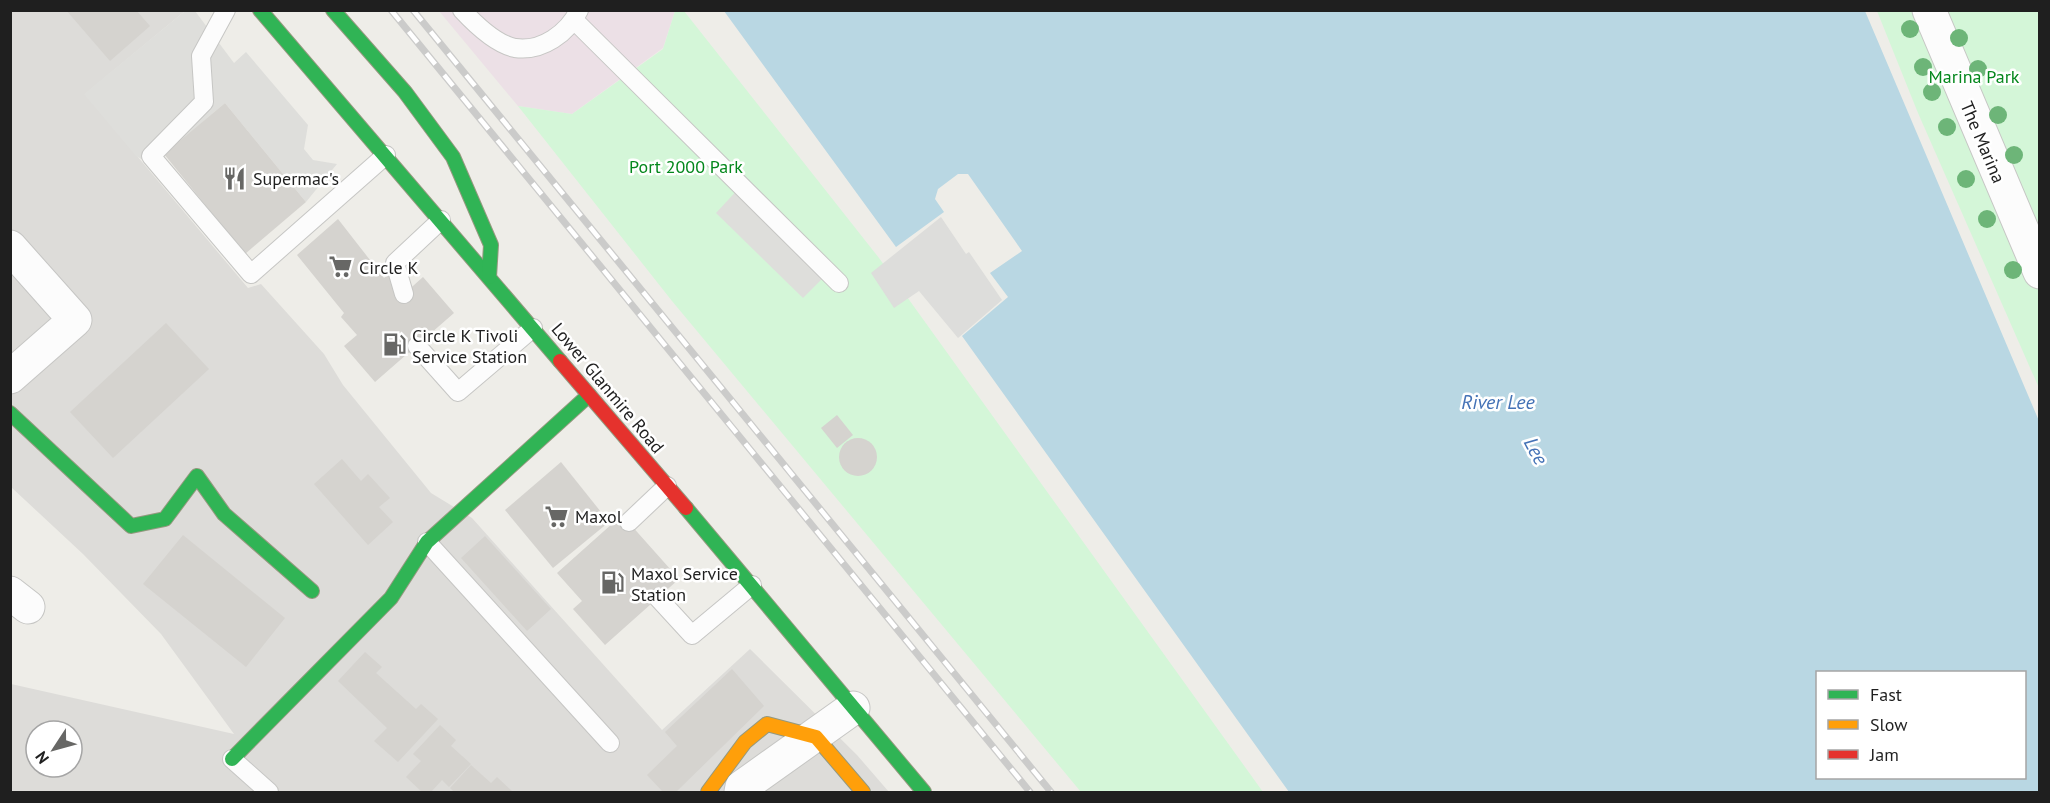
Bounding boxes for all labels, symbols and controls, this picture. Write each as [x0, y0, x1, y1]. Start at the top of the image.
park label: Marina Park [1929, 65, 2020, 88]
street label: The Marina [1955, 98, 2011, 186]
park label: Port 2000 Park [629, 155, 743, 178]
restaurant icon: Supermac's [222, 165, 248, 191]
place label: Supermac's [253, 167, 339, 190]
supermarket icon: Circle K [328, 254, 354, 280]
place label: Circle K [359, 256, 419, 279]
street label: Lower Glanmire Road [547, 318, 669, 458]
place label: Circle K Tivoli Service Station [412, 324, 527, 368]
fuel station icon: Circle K Tivoli Service Station [381, 332, 407, 358]
water label: River Lee [1461, 389, 1536, 415]
water label: Lee [1518, 433, 1554, 470]
supermarket icon: Maxol [544, 503, 570, 529]
place label: Maxol [575, 505, 623, 528]
place label: Maxol Service Station [631, 562, 738, 606]
fuel station icon: Maxol Service Station [600, 570, 626, 596]
legend [1816, 671, 2026, 779]
text: Fast [1870, 683, 1902, 706]
text: Slow [1870, 713, 1908, 736]
north arrow [24, 719, 84, 779]
text: Jam [1869, 743, 1899, 766]
text: N [31, 748, 53, 768]

